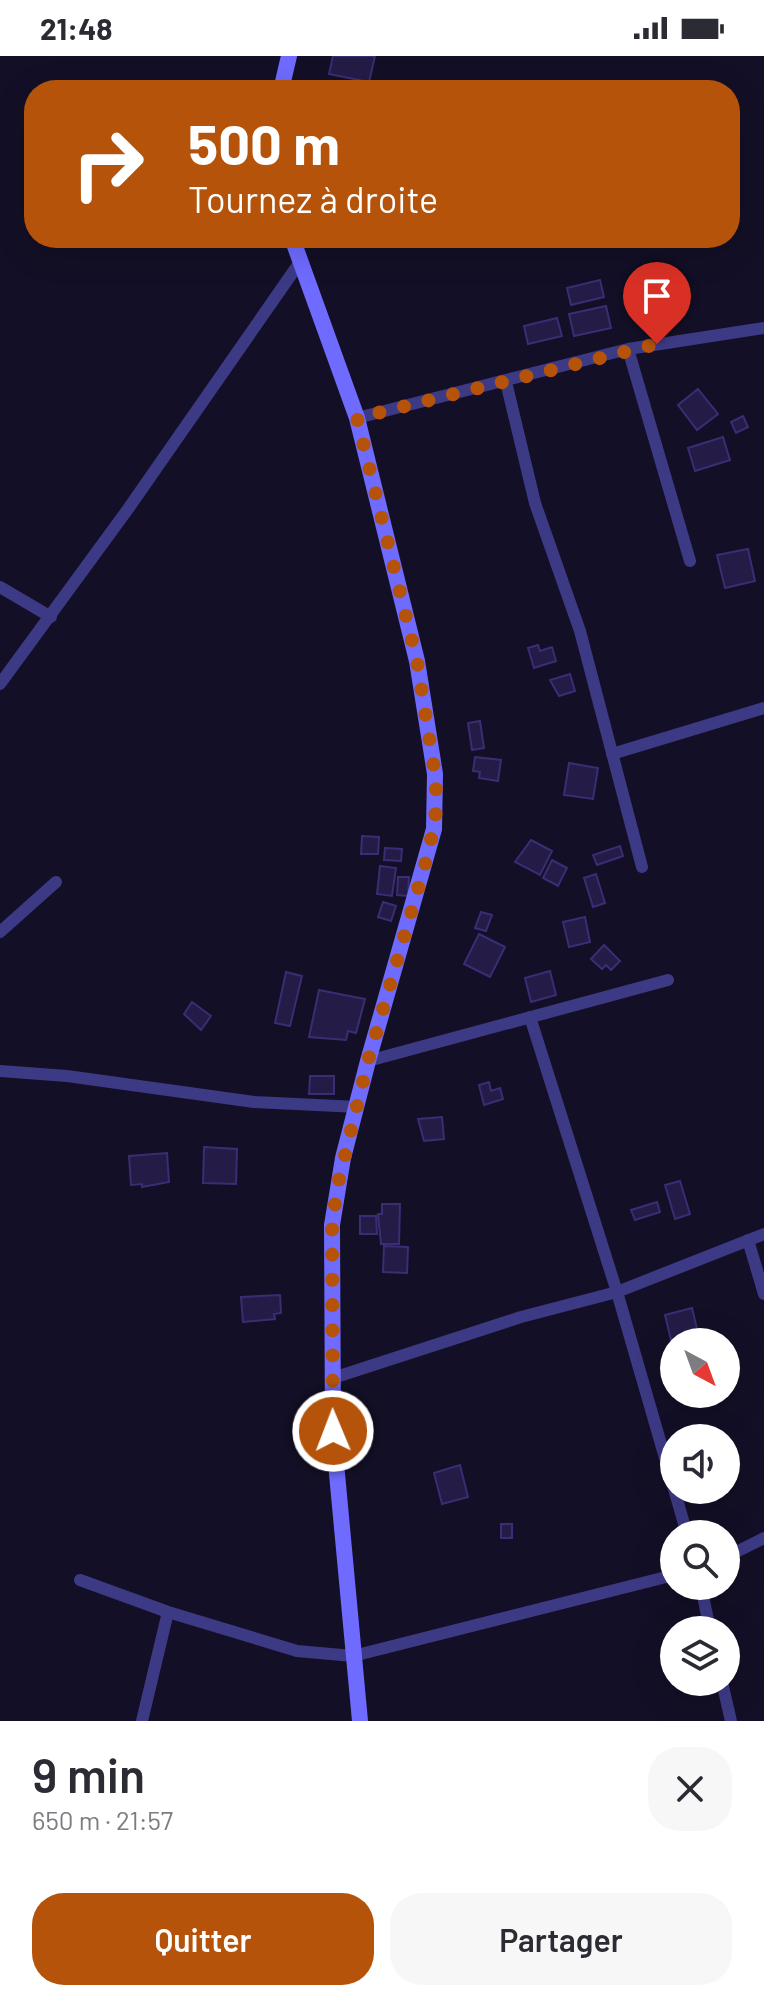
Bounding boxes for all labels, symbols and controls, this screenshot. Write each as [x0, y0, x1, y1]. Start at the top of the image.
text: 21:48 [40, 10, 113, 46]
text: 500 m [188, 109, 340, 176]
icon: right [56, 112, 160, 216]
text: Tournez à droite [188, 177, 438, 220]
pin [623, 262, 691, 344]
icon: arrive [635, 274, 679, 318]
north arrow [660, 1328, 740, 1408]
map controls [660, 1328, 740, 1696]
position arrow [291, 1389, 375, 1473]
button: sound [660, 1424, 740, 1504]
button: search [660, 1520, 740, 1600]
button: layers [660, 1616, 740, 1696]
text: 9 min [32, 1745, 145, 1803]
button: close [648, 1747, 732, 1831]
text: 650 m · 21:57 [32, 1804, 173, 1835]
button: Quitter [32, 1893, 374, 1985]
button: Partager [390, 1893, 732, 1985]

